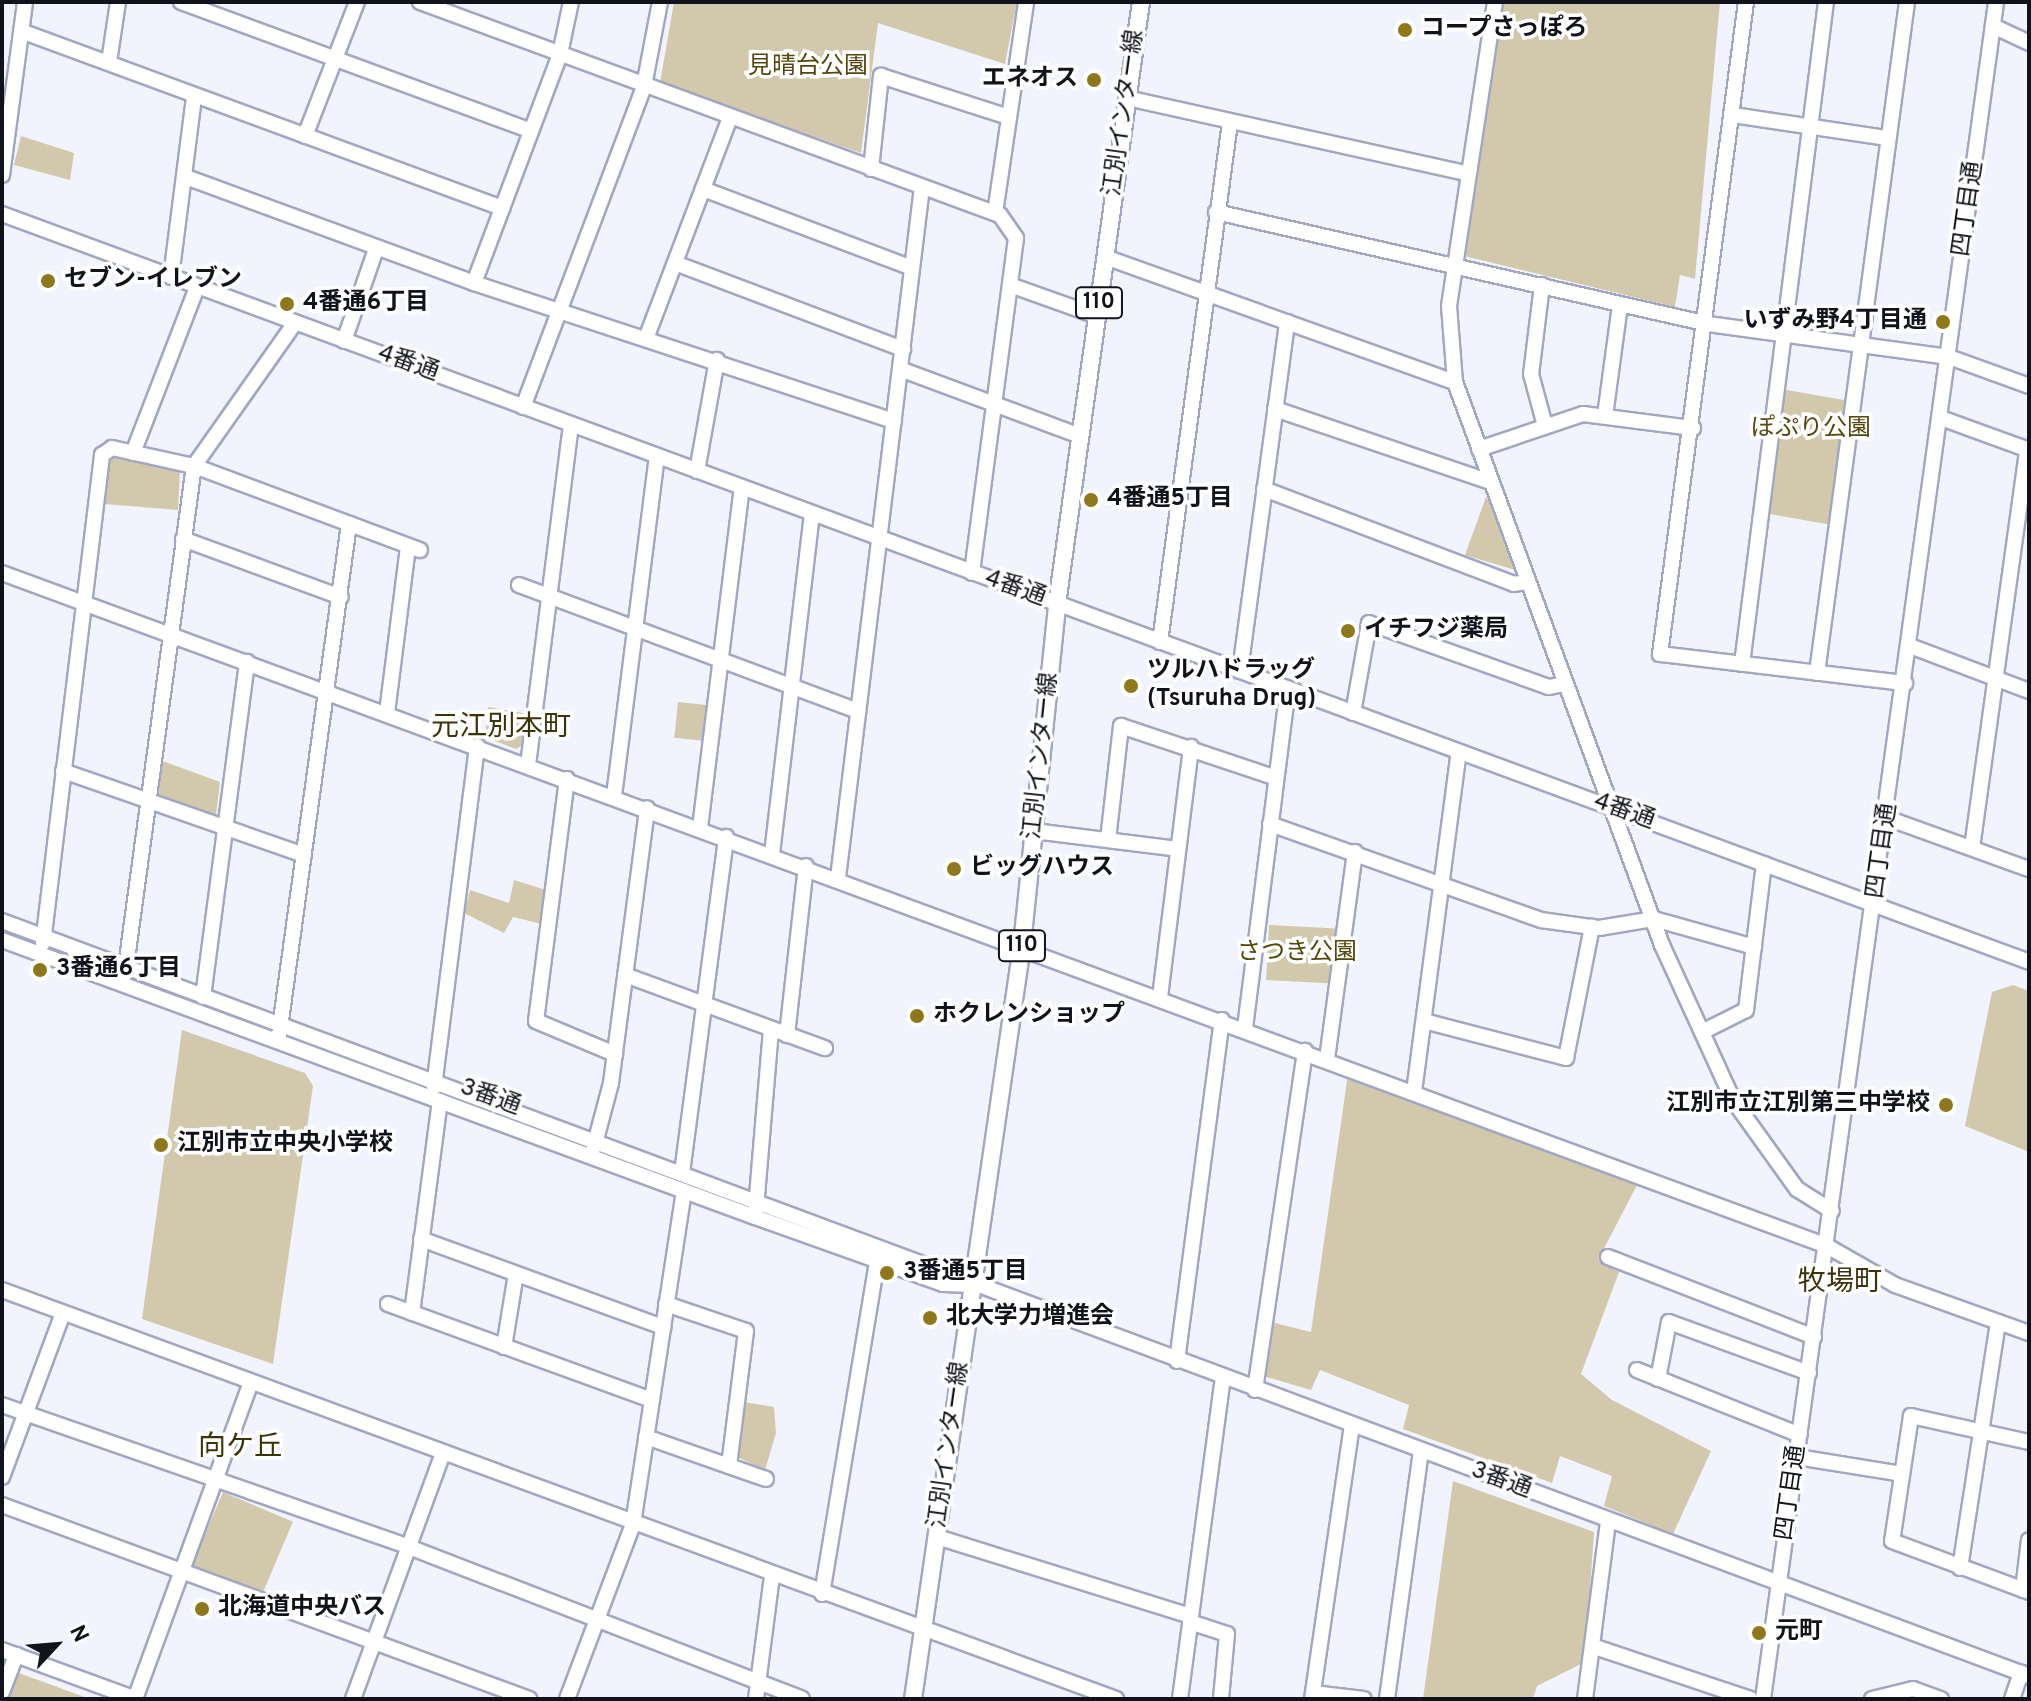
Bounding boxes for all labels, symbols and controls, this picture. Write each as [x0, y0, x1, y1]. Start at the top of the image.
place label: コープさっぽろ [1421, 16, 1589, 44]
marker: コープさっぽろ [1396, 21, 1414, 39]
street label: 江別インター線 [1099, 28, 1151, 198]
park label: 見晴台公園 [748, 54, 868, 82]
place label: エネオス [982, 66, 1078, 94]
marker: エネオス [1085, 71, 1103, 89]
street label: 四丁目通 [1948, 159, 1990, 259]
place label: セブン-イレブン [64, 267, 242, 295]
marker: セブン-イレブン [39, 272, 57, 290]
road number: 110 [1073, 285, 1125, 321]
place label: 4番通6丁目 [303, 290, 429, 318]
marker: 4番通6丁目 [278, 295, 296, 313]
place label: いずみ野4丁目通 [1744, 308, 1927, 336]
marker: いずみ野4丁目通 [1934, 313, 1952, 331]
street label: 4番通 [374, 340, 442, 388]
park label: ぽぷり公園 [1751, 416, 1871, 444]
place label: 4番通5丁目 [1107, 486, 1233, 514]
marker: 4番通5丁目 [1082, 491, 1100, 509]
street label: 4番通 [981, 565, 1049, 613]
place label: イチフジ薬局 [1364, 617, 1508, 645]
marker: イチフジ薬局 [1339, 622, 1357, 640]
place label: ツルハドラッグ (Tsuruha Drug) [1147, 658, 1315, 714]
street label: 江別インター線 [1019, 671, 1065, 841]
marker: ツルハドラッグ (Tsuruha Drug) [1122, 677, 1140, 695]
district label: 元江別本町 [431, 711, 571, 745]
street label: 4番通 [1590, 788, 1658, 836]
street label: 四丁目通 [1862, 801, 1904, 901]
place label: ビッグハウス [970, 855, 1114, 883]
marker: ビッグハウス [945, 860, 963, 878]
road number: 110 [996, 928, 1048, 964]
park label: さつき公園 [1237, 940, 1357, 968]
place label: 3番通6丁目 [56, 956, 181, 984]
marker: 3番通6丁目 [31, 961, 49, 979]
place label: ホクレンショップ [933, 1002, 1125, 1030]
marker: ホクレンショップ [908, 1007, 926, 1025]
street label: 3番通 [456, 1074, 524, 1122]
place label: 江別市立江別第三中学校 [1666, 1091, 1930, 1119]
marker: 江別市立江別第三中学校 [1937, 1096, 1955, 1114]
place label: 江別市立中央小学校 [177, 1131, 393, 1159]
marker: 江別市立中央小学校 [152, 1136, 170, 1154]
place label: 3番通5丁目 [903, 1259, 1028, 1287]
marker: 3番通5丁目 [878, 1264, 896, 1282]
district label: 牧場町 [1798, 1266, 1882, 1300]
place label: 北大学力増進会 [946, 1304, 1114, 1332]
marker: 北大学力増進会 [921, 1309, 939, 1327]
street label: 江別インター線 [924, 1360, 976, 1530]
district label: 向ケ丘 [198, 1431, 282, 1465]
street label: 四丁目通 [1771, 1443, 1813, 1543]
street label: 3番通 [1467, 1457, 1535, 1505]
place label: 北海道中央バス [218, 1595, 386, 1623]
marker: 北海道中央バス [193, 1600, 211, 1618]
north arrow [16, 1605, 96, 1685]
place label: 元町 [1775, 1619, 1823, 1647]
text: N [62, 1621, 94, 1647]
marker: 元町 [1750, 1624, 1768, 1642]

